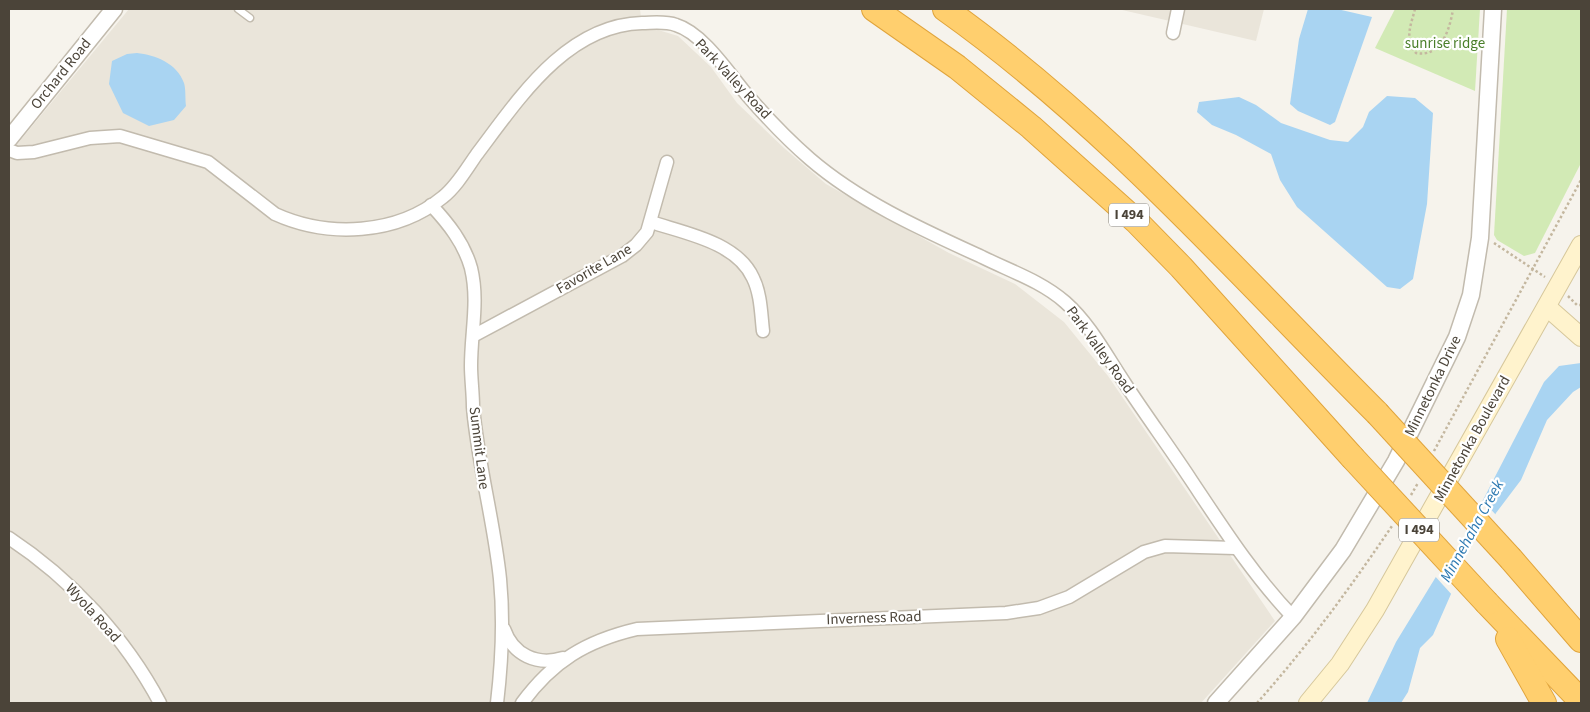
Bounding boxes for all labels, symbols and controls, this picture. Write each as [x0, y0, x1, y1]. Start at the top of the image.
park label: sunrise ridge [1405, 33, 1485, 54]
street label: Orchard Road [26, 34, 96, 114]
street label: Park Valley Road [690, 34, 776, 124]
road number: I 494 [1109, 204, 1149, 226]
street label: Favorite Lane [552, 239, 636, 299]
street label: Park Valley Road [1061, 302, 1139, 398]
street label: Minnetonka Drive [1399, 332, 1467, 440]
street label: Minnetonka Boulevard [1429, 372, 1515, 506]
street label: Summit Lane [464, 405, 494, 491]
water label: Minnehaha Creek [1435, 476, 1509, 586]
road number: I 494 [1399, 518, 1439, 542]
street label: Wyola Road [61, 579, 125, 647]
street label: Inverness Road [826, 606, 922, 630]

